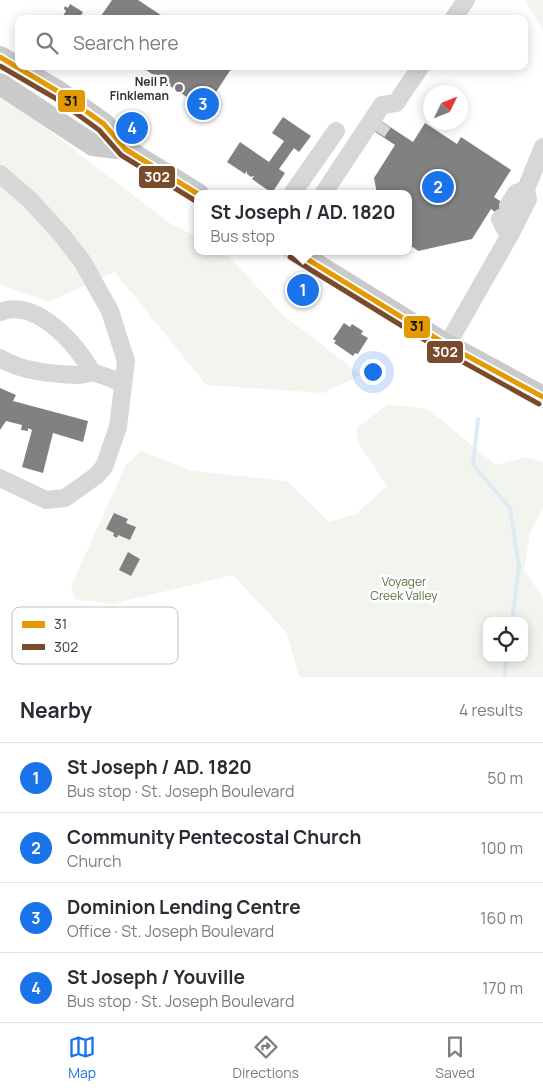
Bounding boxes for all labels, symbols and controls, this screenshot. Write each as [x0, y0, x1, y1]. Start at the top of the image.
search box [15, 15, 528, 70]
icon: search [33, 29, 61, 57]
text: Search here [73, 30, 179, 56]
place label: Neil P. Finkleman [110, 73, 169, 104]
marker: Neil P. Finkleman [173, 82, 185, 94]
pin: 3 [187, 85, 219, 123]
north arrow [423, 85, 468, 130]
line badge: 31 [57, 89, 86, 113]
text: 31 [64, 91, 78, 110]
pin: 4 [116, 109, 148, 147]
line badge: 302 [138, 165, 176, 189]
text: 302 [144, 167, 170, 186]
pin: 2 [422, 168, 454, 206]
popup [194, 190, 412, 255]
text: St Joseph / AD. 1820 [211, 199, 395, 225]
text: Bus stop [211, 225, 275, 247]
pin: 1 [287, 271, 319, 309]
line badge: 31 [403, 315, 431, 339]
text: 31 [410, 316, 424, 335]
line badge: 302 [426, 340, 464, 364]
text: 302 [432, 342, 458, 361]
your location [360, 359, 386, 385]
park label: Voyager Creek Valley [370, 573, 438, 604]
legend [12, 607, 178, 664]
text: 31 [54, 614, 67, 633]
map controls [483, 617, 528, 662]
button: locate [483, 617, 528, 662]
text: 302 [54, 637, 78, 656]
text: Nearby [20, 696, 92, 724]
text: 4 results [459, 699, 523, 721]
text: St Joseph / AD. 1820 [67, 754, 252, 780]
text: 1 [32, 767, 40, 789]
text: 50 m [487, 767, 523, 789]
text: Bus stop · St. Joseph Boulevard [67, 780, 295, 802]
text: Community Pentecostal Church [67, 824, 361, 850]
text: 2 [31, 837, 41, 859]
text: 100 m [480, 837, 523, 859]
text: Church [67, 850, 121, 872]
text: Dominion Lending Centre [67, 894, 301, 920]
text: 3 [31, 907, 41, 929]
text: 160 m [480, 907, 523, 929]
text: Office · St. Joseph Boulevard [67, 920, 274, 942]
text: St Joseph / Youville [67, 964, 245, 990]
text: 4 [31, 977, 41, 999]
text: 170 m [482, 977, 523, 999]
text: Bus stop · St. Joseph Boulevard [67, 990, 295, 1012]
tab: Map [68, 1033, 96, 1082]
tab: Directions [233, 1033, 299, 1082]
tab: Saved [435, 1033, 475, 1082]

